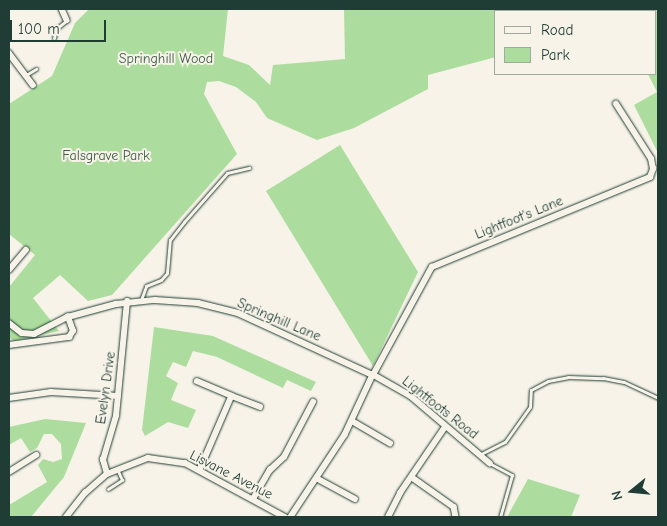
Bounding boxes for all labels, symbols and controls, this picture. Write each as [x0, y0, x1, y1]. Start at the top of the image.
scale bar [12, 10, 109, 42]
legend [494, 10, 657, 75]
text: 100 m [18, 20, 60, 38]
text: Road [541, 21, 573, 39]
text: Park [541, 46, 570, 64]
park label: Springhill Wood [119, 51, 213, 67]
park label: Falsgrave Park [62, 148, 150, 164]
street label: Lightfoot's Lane [473, 193, 565, 243]
street label: Springhill Lane [235, 295, 323, 345]
street label: Evelyn Drive [93, 351, 119, 425]
street label: Lightfoots Road [399, 373, 481, 443]
street label: Lisvane Avenue [187, 447, 275, 503]
north arrow [607, 466, 657, 516]
text: N [608, 489, 627, 502]

